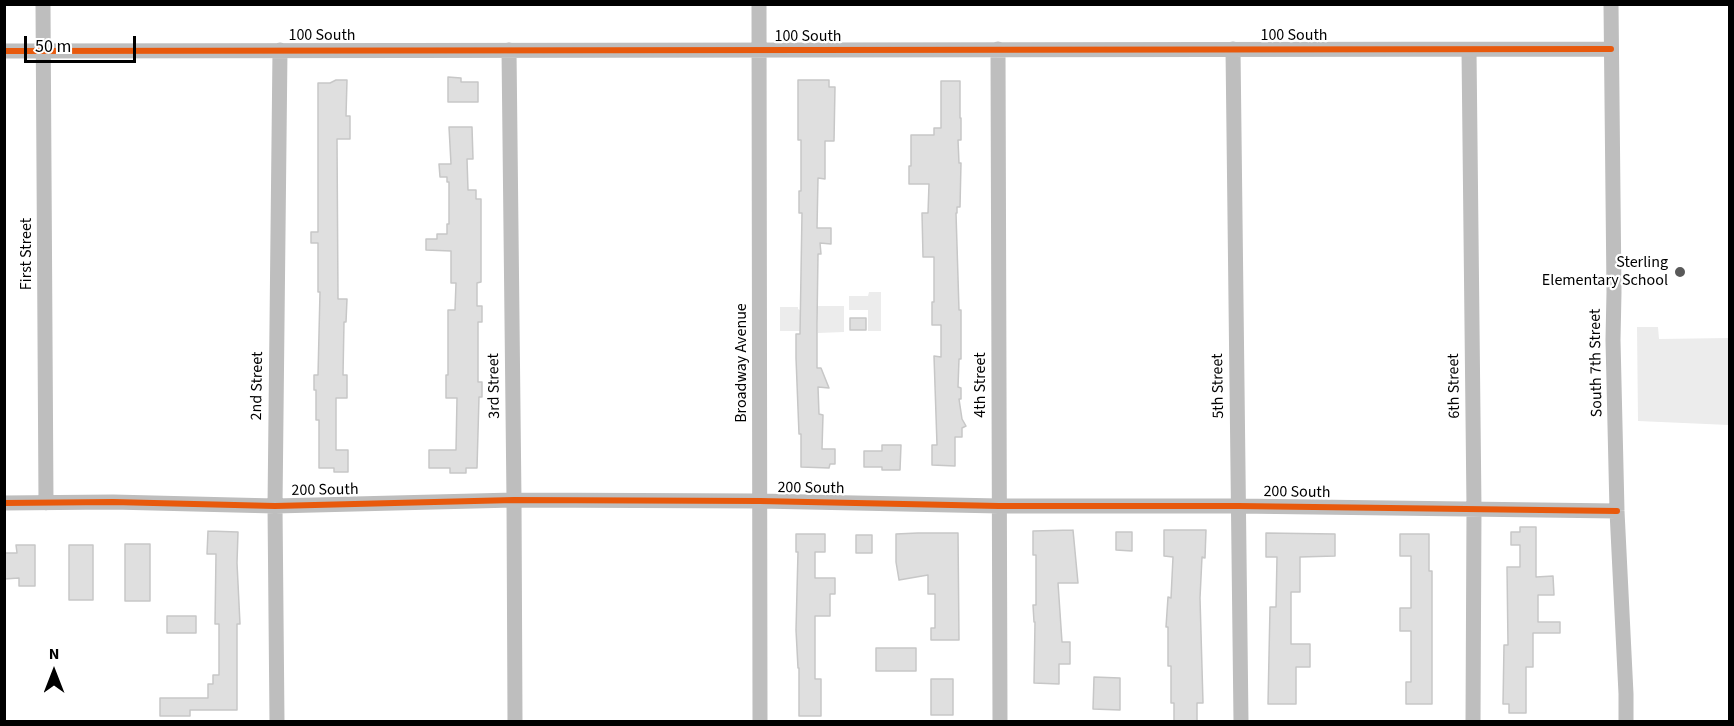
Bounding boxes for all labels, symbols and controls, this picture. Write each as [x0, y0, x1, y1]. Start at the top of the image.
scale bar [27, 24, 140, 62]
street label: 100 South [288, 26, 356, 46]
street label: 100 South [1260, 26, 1328, 46]
street label: 100 South [774, 27, 842, 47]
text: 50 m [35, 34, 71, 59]
street label: First Street [17, 218, 37, 290]
place label: Sterling Elementary School [1542, 253, 1668, 291]
marker: Sterling Elementary School [1673, 265, 1687, 279]
street label: Broadway Avenue [732, 303, 752, 423]
street label: South 7th Street [1586, 309, 1608, 417]
street label: 2nd Street [248, 351, 268, 421]
street label: 4th Street [971, 352, 991, 418]
street label: 3rd Street [485, 353, 505, 419]
street label: 5th Street [1209, 353, 1229, 419]
street label: 6th Street [1445, 353, 1465, 419]
street label: 200 South [777, 479, 845, 499]
street label: 200 South [291, 481, 359, 501]
street label: 200 South [1263, 483, 1331, 503]
north arrow [24, 642, 84, 702]
text: N [49, 643, 59, 665]

